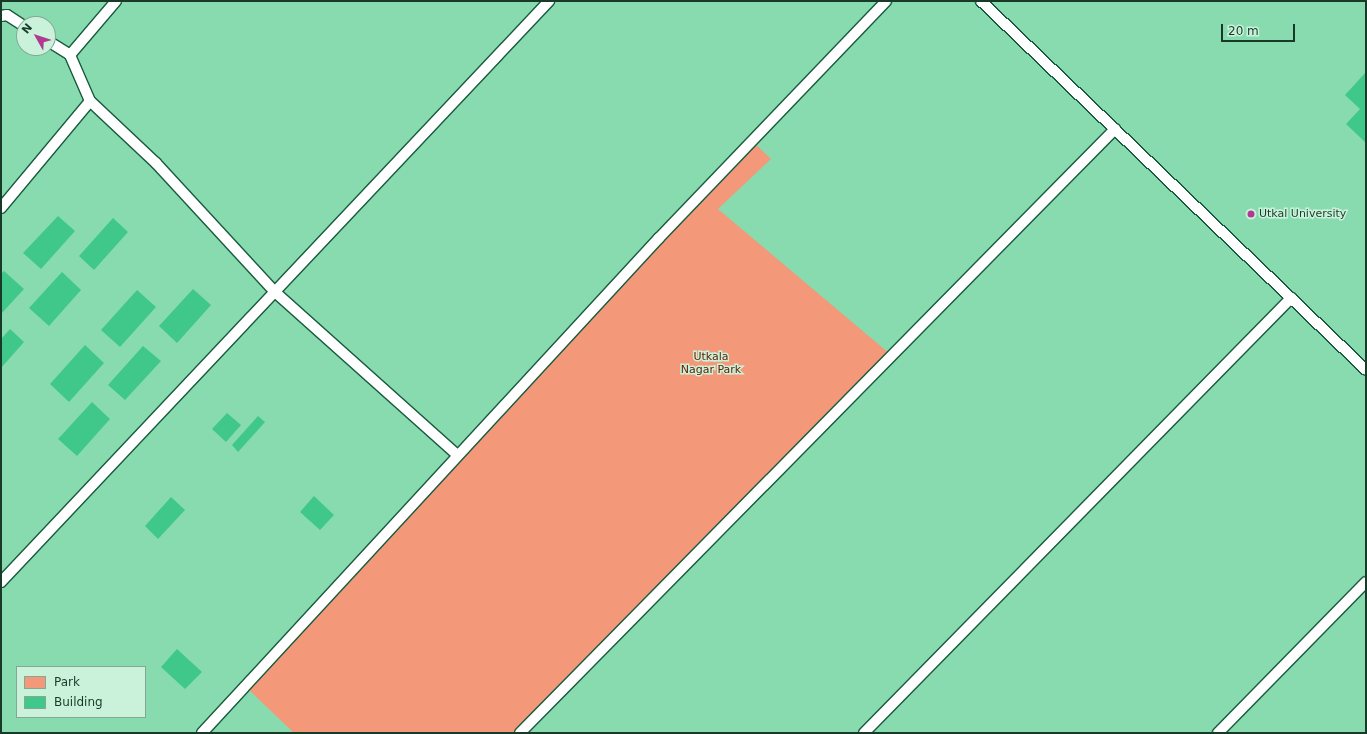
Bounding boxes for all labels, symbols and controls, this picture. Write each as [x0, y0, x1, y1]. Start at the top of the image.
north arrow [16, 16, 56, 56]
scale bar [1223, 16, 1297, 42]
text: N [19, 21, 35, 36]
text: 20 m [1228, 24, 1259, 38]
place label: Utkal University [1259, 207, 1346, 221]
marker: Utkal University [1246, 209, 1256, 219]
park label: Utkala Nagar Park [681, 351, 741, 377]
legend [16, 666, 146, 718]
text: Park [54, 675, 80, 689]
text: Building [54, 695, 103, 709]

